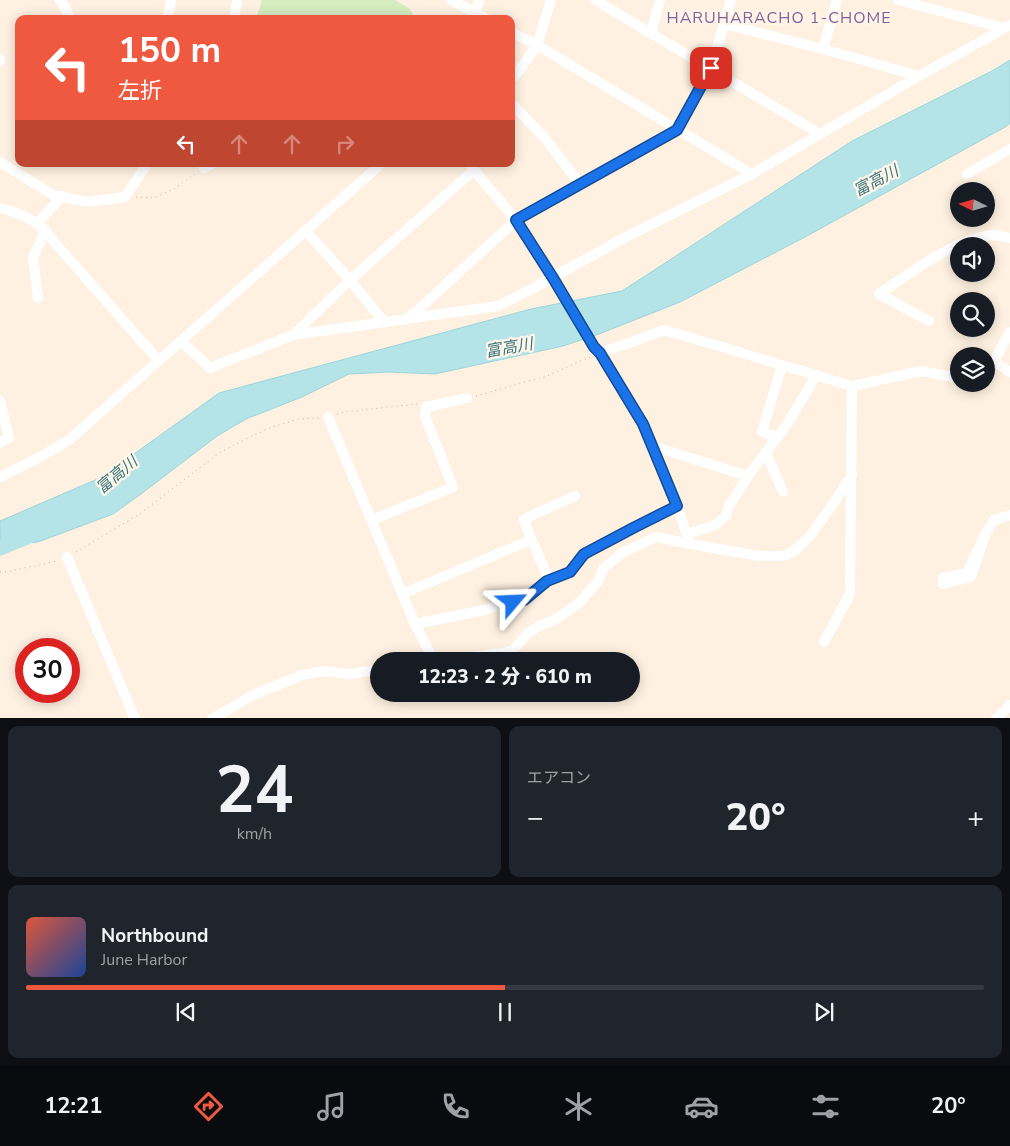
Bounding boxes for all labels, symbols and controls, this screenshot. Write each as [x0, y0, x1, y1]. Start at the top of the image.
district label: HARUHARACHO 1-CHOME [667, 7, 891, 29]
text: 150 m [118, 27, 221, 74]
icon: left [35, 35, 100, 100]
pin [690, 47, 732, 89]
icon: arrive [697, 54, 725, 82]
text: 左折 [118, 76, 162, 106]
icon: left [172, 130, 200, 158]
icon: ahead [225, 130, 253, 158]
icon: ahead [278, 130, 306, 158]
icon: right [331, 130, 359, 158]
water label: 富高川 [850, 159, 904, 202]
north arrow [950, 182, 995, 228]
map controls [950, 182, 995, 392]
button: sound [950, 237, 995, 282]
button: search [950, 292, 995, 337]
water label: 富高川 [483, 333, 537, 363]
button: layers [950, 347, 995, 392]
water label: 富高川 [92, 450, 144, 499]
position arrow [486, 575, 538, 627]
speed limit sign: 30 [15, 638, 80, 703]
text: 12:23 · 2 分 · 610 m [418, 664, 592, 690]
text: 24 [215, 746, 294, 835]
text: エアコン [527, 767, 591, 789]
text: 20° [725, 792, 786, 843]
text: − [527, 799, 544, 837]
text: + [967, 799, 984, 837]
text: km/h [237, 823, 272, 845]
text: Northbound [101, 923, 208, 949]
text: June Harbor [101, 949, 187, 971]
icon: previous [172, 998, 200, 1026]
icon: pause [491, 998, 519, 1026]
icon: next [810, 998, 838, 1026]
icon: directions [191, 1089, 226, 1124]
icon: music [314, 1089, 349, 1124]
icon: phone [438, 1089, 473, 1124]
icon: climate [561, 1089, 596, 1124]
icon: car [684, 1089, 719, 1124]
icon: filters [808, 1089, 843, 1124]
text: 12:21 [44, 1091, 102, 1121]
text: 20° [931, 1091, 966, 1121]

